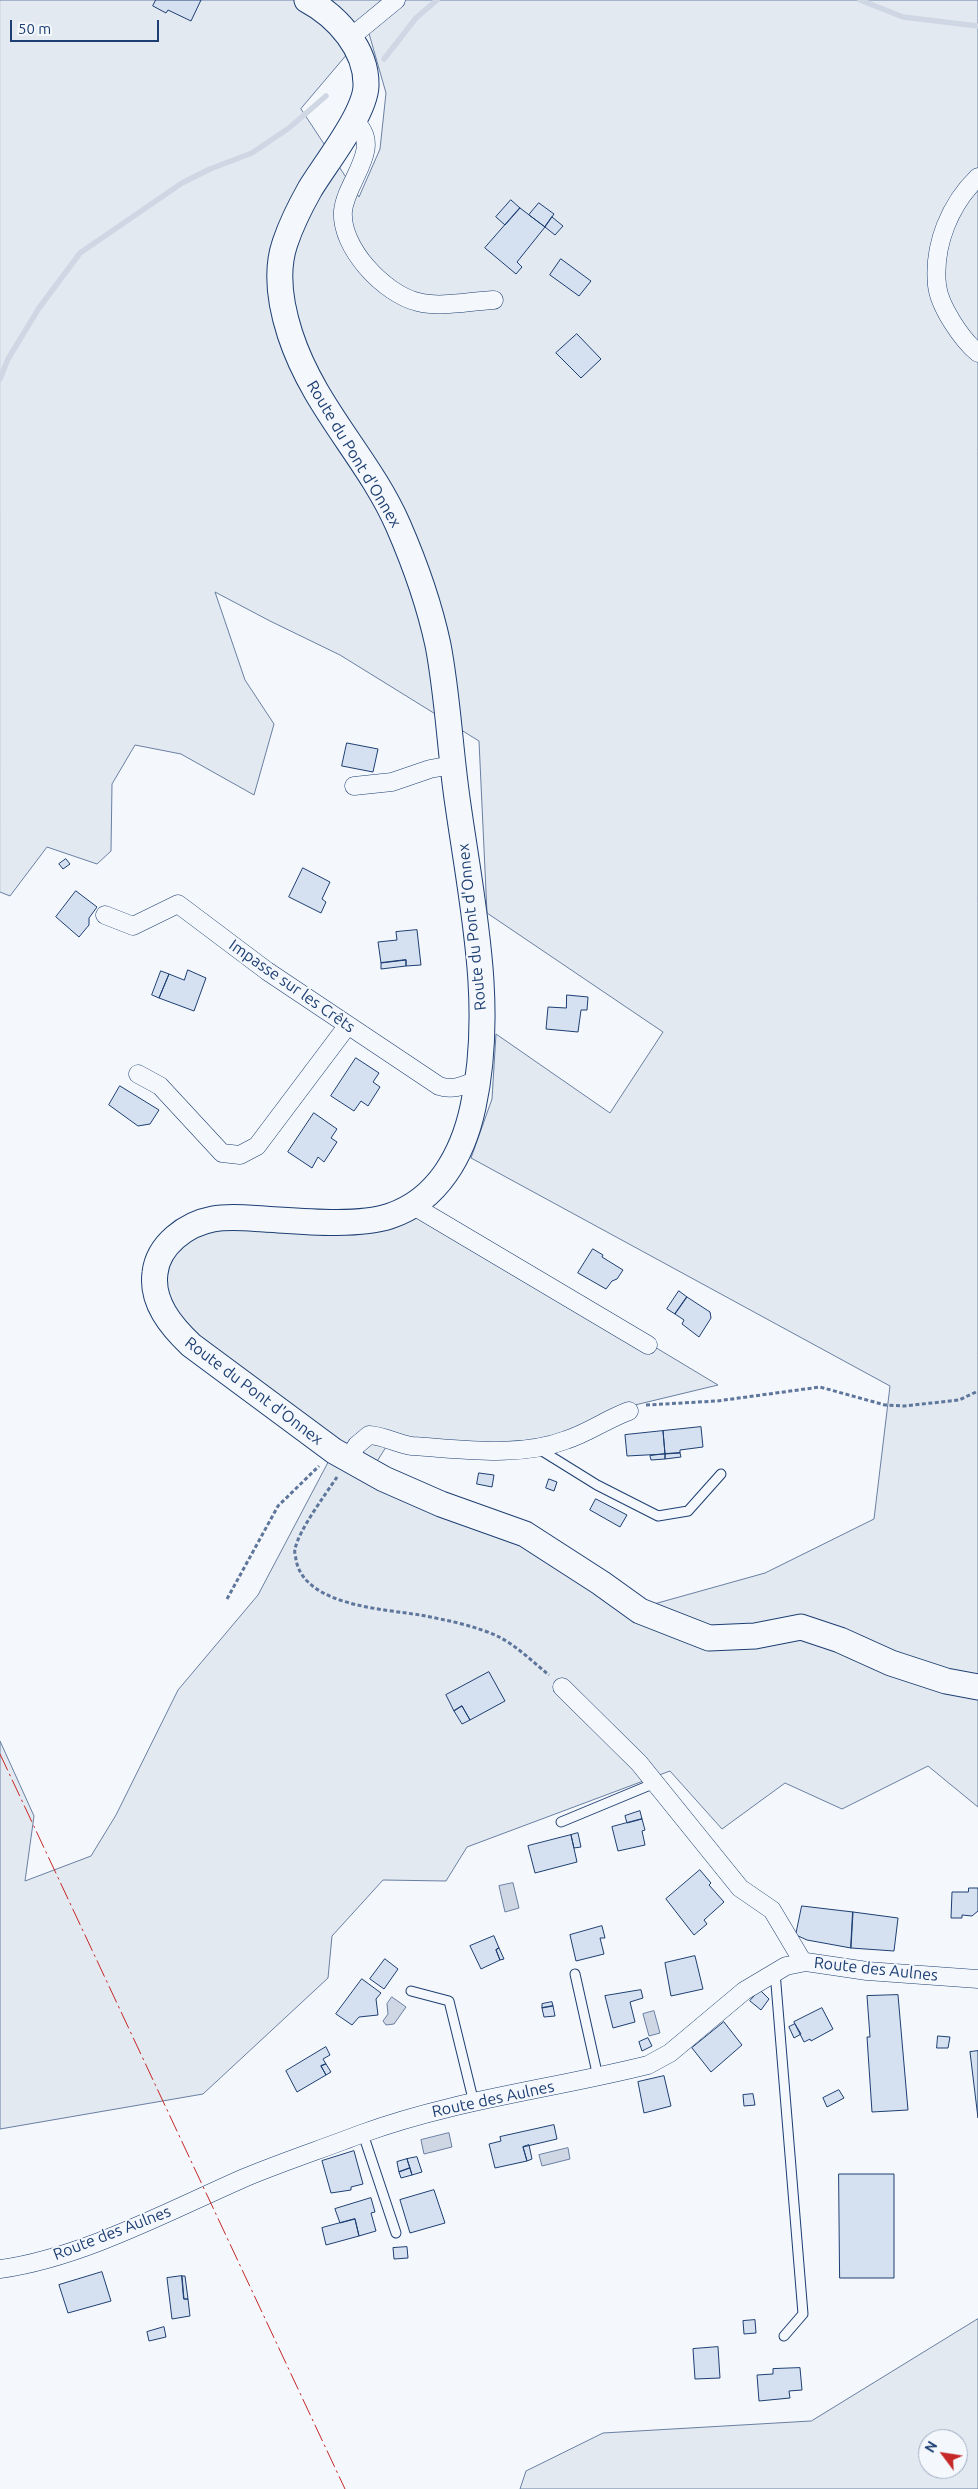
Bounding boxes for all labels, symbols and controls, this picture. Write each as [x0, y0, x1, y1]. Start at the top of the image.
scale bar [12, 10, 161, 42]
text: 50 m [18, 20, 51, 37]
street label: Route du Pont d'Onnex [303, 377, 405, 531]
street label: Route du Pont d'Onnex [454, 843, 490, 1011]
street label: Impasse sur les Crêts [225, 935, 359, 1037]
street label: Route du Pont d'Onnex [181, 1333, 327, 1449]
street label: Route des Aulnes [813, 1953, 939, 1985]
street label: Route des Aulnes [430, 2077, 556, 2121]
street label: Route des Aulnes [50, 2202, 174, 2264]
north arrow [918, 2429, 968, 2479]
text: N [921, 2438, 941, 2455]

